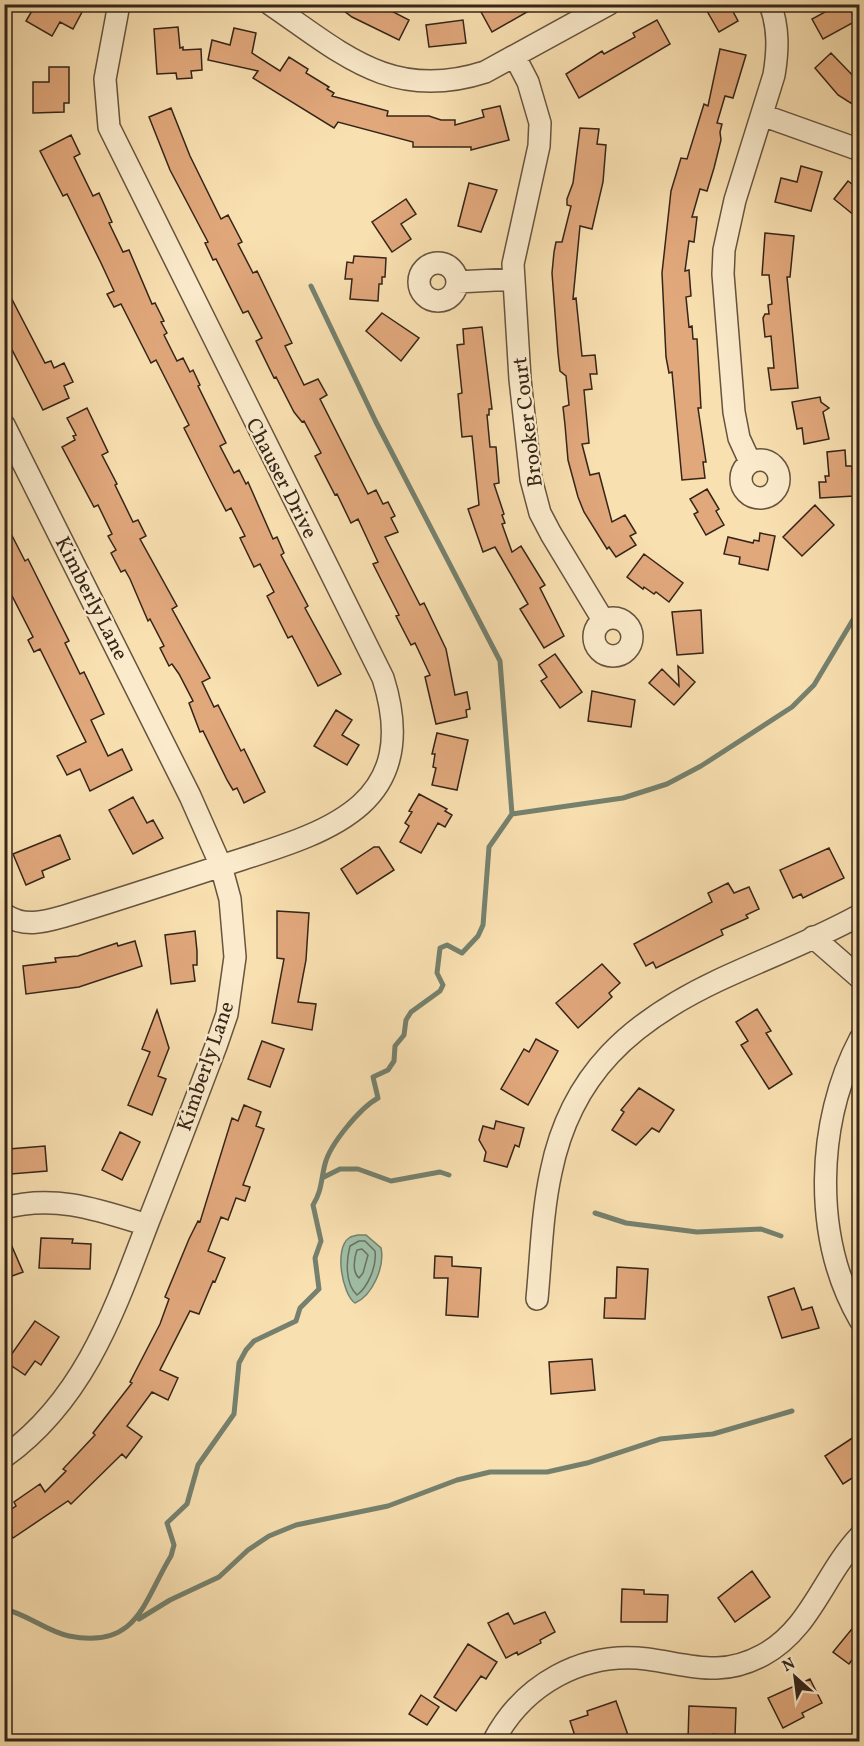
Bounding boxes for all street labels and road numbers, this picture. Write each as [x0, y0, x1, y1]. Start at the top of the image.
street label: Brooker Court [506, 355, 551, 489]
street label: Chauser Drive [238, 413, 324, 544]
street label: Kimberly Lane [47, 532, 134, 666]
street label: Kimberly Lane [171, 998, 242, 1135]

